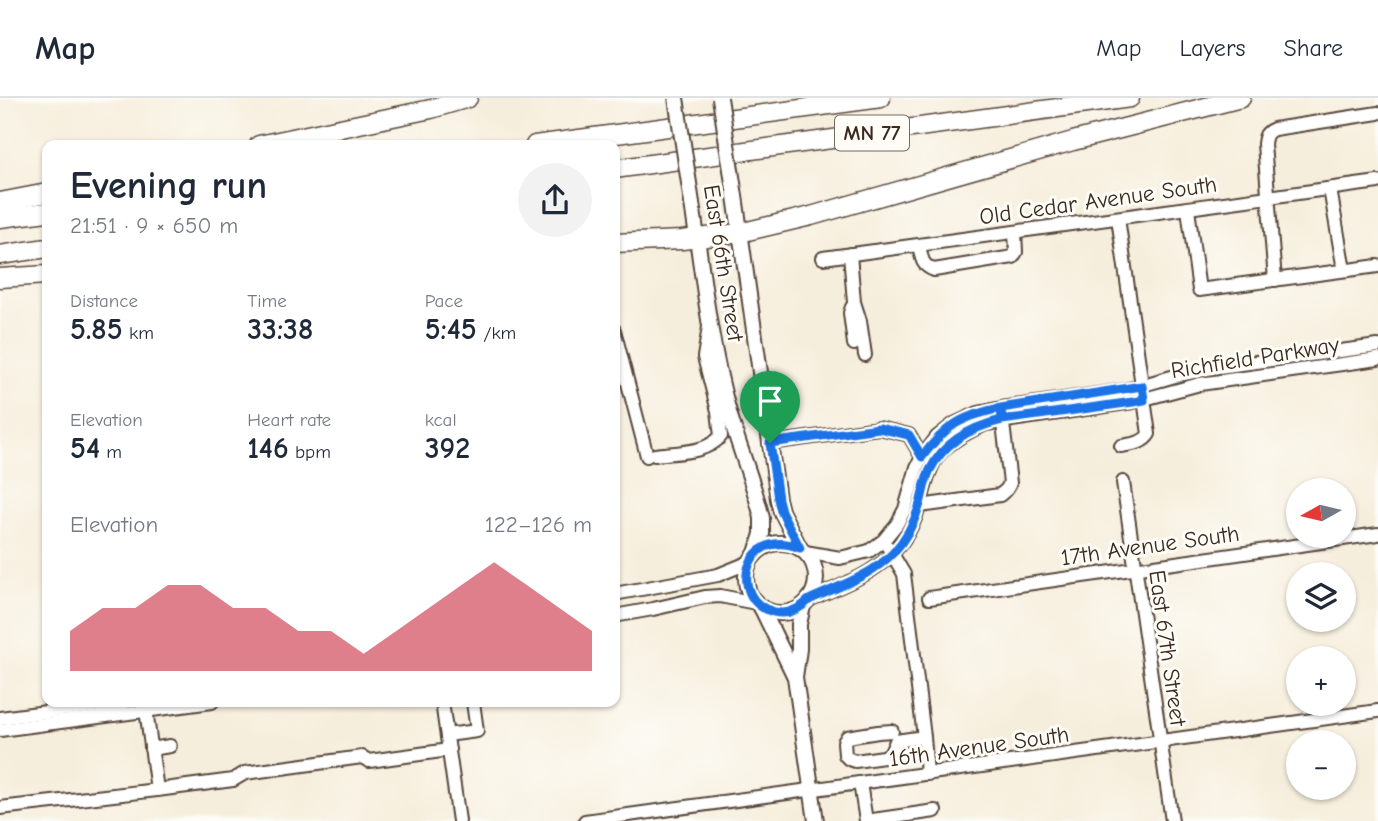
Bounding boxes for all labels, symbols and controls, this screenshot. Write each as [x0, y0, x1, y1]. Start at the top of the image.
text: Map [35, 29, 96, 67]
text: Map [1096, 34, 1142, 62]
text: Layers [1180, 34, 1245, 62]
text: Share [1283, 34, 1343, 62]
road number: MN 77 [835, 116, 909, 150]
button: share [518, 163, 592, 237]
text: Evening run [70, 164, 267, 208]
street label: Old Cedar Avenue South [978, 170, 1219, 231]
street label: East 66th Street [698, 183, 749, 345]
text: 21:51 · 9 × 650 m [70, 212, 238, 239]
text: Distance [70, 290, 138, 312]
text: Time [247, 290, 287, 312]
text: Pace [425, 290, 463, 312]
text: 5.85 [70, 312, 123, 347]
text: 33:38 [247, 312, 313, 347]
text: 5:45 [425, 312, 477, 347]
text: km [123, 322, 154, 344]
text: /km [477, 322, 516, 344]
street label: Richfield Parkway [1169, 331, 1342, 384]
pin [740, 371, 800, 443]
icon: arrive [751, 382, 789, 420]
text: Elevation [70, 409, 143, 431]
text: Heart rate [247, 409, 331, 431]
text: kcal [425, 409, 457, 431]
text: 54 [70, 431, 100, 466]
text: 146 [247, 431, 289, 466]
text: 392 [425, 431, 470, 466]
text: m [100, 441, 122, 463]
text: bpm [289, 441, 331, 463]
north arrow [1286, 478, 1356, 548]
map controls [1286, 478, 1356, 800]
text: Elevation [70, 511, 158, 538]
text: 122–126 m [485, 511, 592, 538]
street label: 17th Avenue South [1059, 520, 1241, 571]
button: layers [1286, 562, 1356, 632]
street label: East 67th Street [1143, 568, 1192, 729]
button: + [1286, 646, 1356, 716]
street label: 16th Avenue South [887, 721, 1071, 772]
button: − [1286, 730, 1356, 800]

